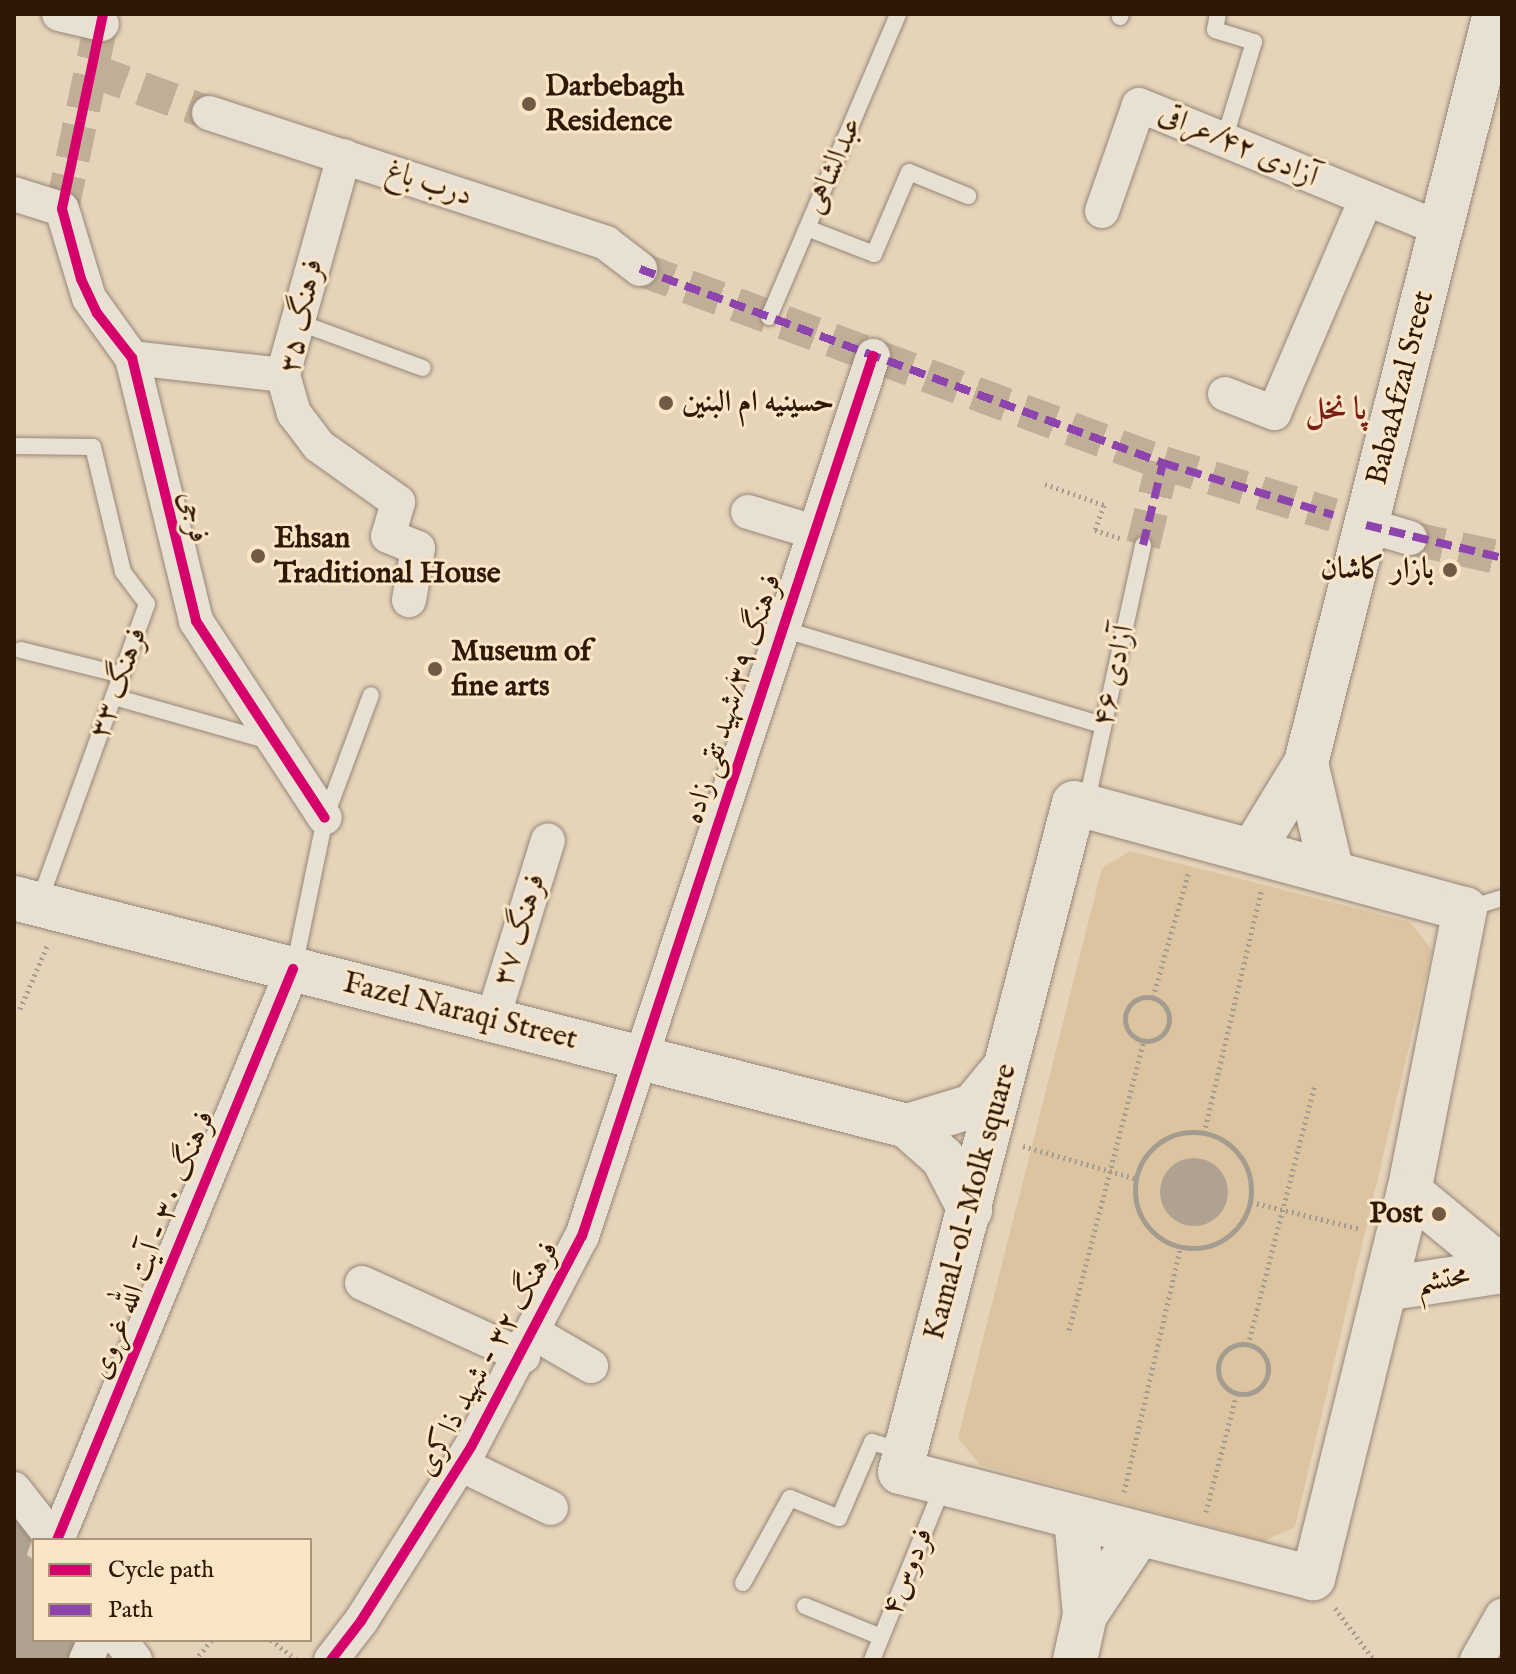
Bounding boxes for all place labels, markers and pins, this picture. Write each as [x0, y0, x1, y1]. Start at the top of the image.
place label: Darbebagh Residence [545, 69, 684, 140]
marker: Darbebagh Residence [520, 95, 538, 113]
place label: حسینیه ام البنین [682, 385, 834, 421]
marker: حسینیه ام البنین [657, 394, 675, 412]
place label: Ehsan Traditional House [274, 521, 501, 592]
marker: Ehsan Traditional House [249, 547, 267, 565]
place label: بازار کاشان [1320, 552, 1434, 588]
marker: بازار کاشان [1441, 561, 1459, 579]
place label: Museum of fine arts [451, 634, 591, 704]
marker: Museum of fine arts [426, 660, 444, 678]
place label: Post [1369, 1196, 1423, 1232]
marker: Post [1430, 1205, 1448, 1223]

